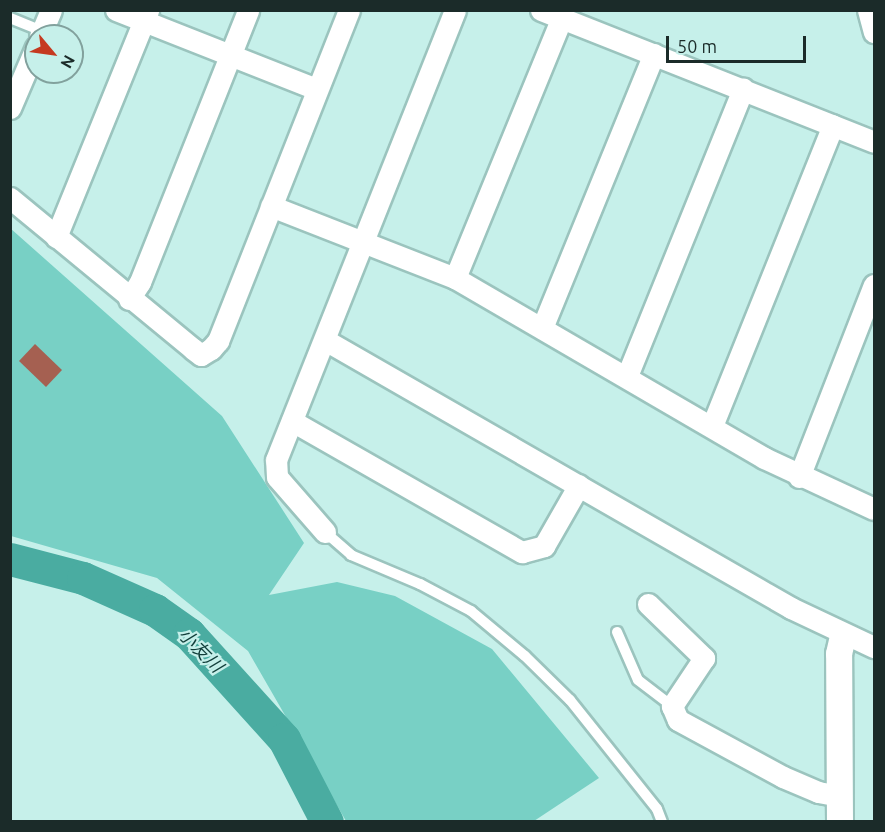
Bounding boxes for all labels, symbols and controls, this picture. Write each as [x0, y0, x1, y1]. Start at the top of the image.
north arrow [24, 24, 84, 84]
scale bar [669, 24, 808, 62]
text: 50 m [677, 36, 717, 56]
text: N [57, 52, 79, 71]
water label: 小友川 [174, 623, 228, 677]

